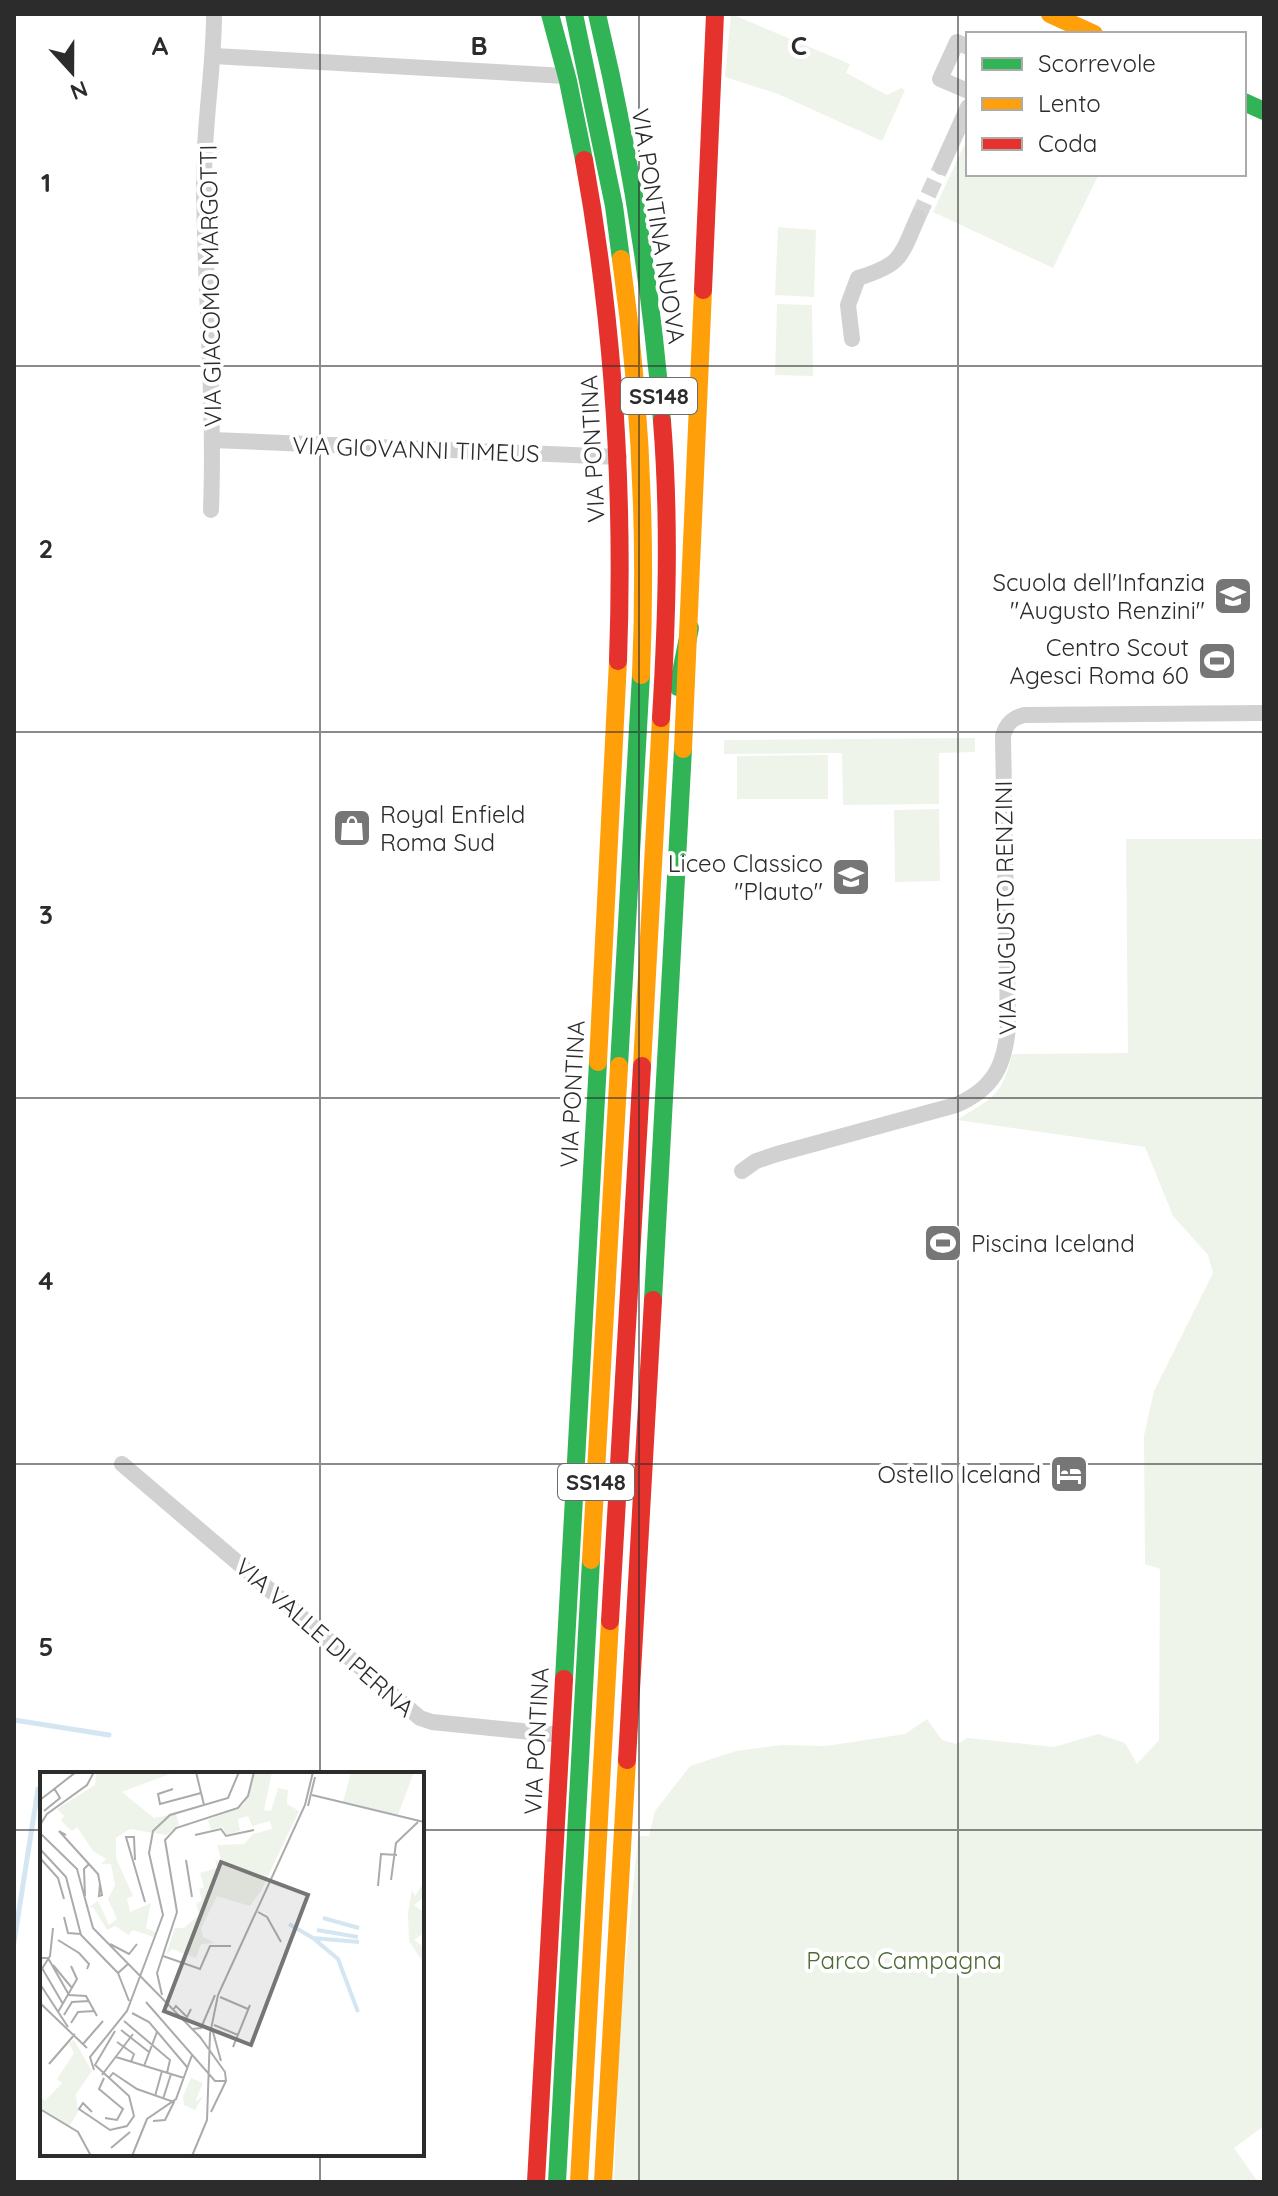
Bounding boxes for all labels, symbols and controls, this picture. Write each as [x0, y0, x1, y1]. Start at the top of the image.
text: A [152, 29, 169, 62]
text: B [470, 29, 488, 62]
text: C [791, 29, 807, 62]
north arrow [32, 32, 112, 112]
legend [966, 32, 1246, 176]
text: Scorrevole [1038, 48, 1156, 78]
text: N [67, 75, 92, 107]
text: Lento [1038, 88, 1101, 118]
street label: VIA PONTINA NUOVA [626, 106, 692, 346]
text: Coda [1038, 128, 1097, 158]
street label: VIA GIACOMO MARGOTTI [193, 145, 227, 427]
text: 1 [41, 166, 51, 199]
street label: VIA PONTINA [573, 374, 611, 524]
road number: SS148 [621, 378, 697, 414]
street label: VIA GIOVANNI TIMEUS [292, 430, 540, 468]
text: 2 [39, 532, 53, 565]
place label: Scuola dell'Infanzia "Augusto Renzini" [992, 567, 1205, 625]
school or university icon: Scuola dell'Infanzia "Augusto Renzini" [1212, 575, 1254, 617]
place label: Centro Scout Agesci Roma 60 [1009, 632, 1189, 690]
sports icon: Centro Scout Agesci Roma 60 [1196, 640, 1238, 682]
street label: VIA AUGUSTO RENZINI [988, 780, 1022, 1036]
place label: Royal Enfield Roma Sud [380, 799, 525, 857]
shop icon: Royal Enfield Roma Sud [331, 807, 373, 849]
place label: Liceo Classico "Plauto" [668, 848, 823, 906]
school or university icon: Liceo Classico "Plauto" [830, 856, 872, 898]
text: 3 [39, 898, 53, 931]
street label: VIA PONTINA [553, 1019, 591, 1169]
sports icon: Piscina Iceland [922, 1222, 964, 1264]
place label: Piscina Iceland [971, 1228, 1135, 1258]
text: 4 [38, 1264, 54, 1297]
hotel icon: Ostello Iceland [1048, 1453, 1090, 1495]
place label: Ostello Iceland [877, 1459, 1041, 1489]
road number: SS148 [558, 1464, 634, 1500]
street label: VIA VALLE DI PERNA [229, 1551, 421, 1723]
text: 5 [39, 1630, 53, 1663]
street label: VIA PONTINA [517, 1666, 555, 1816]
inset map [40, 1772, 424, 2156]
park label: Parco Campagna [806, 1945, 1002, 1975]

